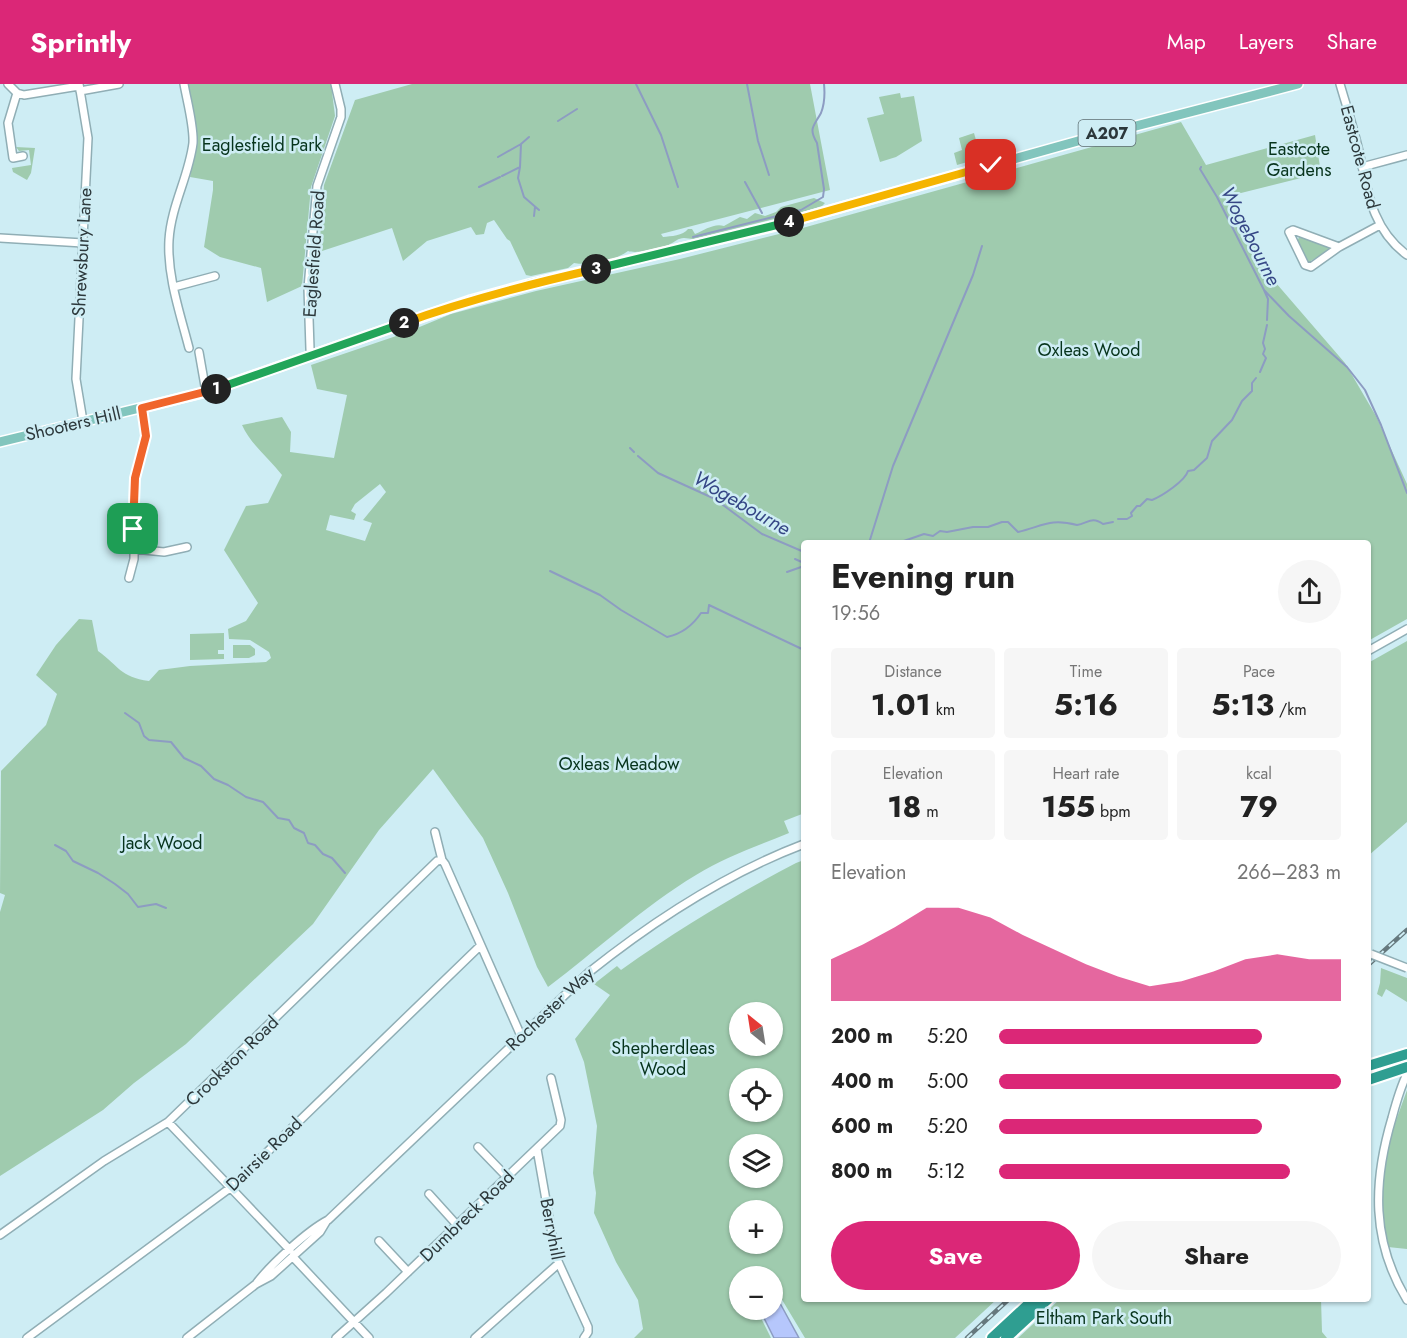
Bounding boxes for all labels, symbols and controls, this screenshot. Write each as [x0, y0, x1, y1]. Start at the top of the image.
text: Sprintly [30, 22, 131, 63]
text: Map [1167, 27, 1206, 57]
text: Layers [1239, 27, 1294, 57]
text: Share [1327, 27, 1377, 57]
street label: Eastcote Road [1334, 102, 1386, 212]
road number: A207 [1078, 120, 1136, 146]
park label: Eaglesfield Park [202, 132, 322, 158]
park label: Eastcote Gardens [1266, 136, 1332, 183]
pin [965, 139, 1016, 190]
icon: check [974, 148, 1007, 181]
water label: Wogebourne [1213, 182, 1288, 291]
street label: Shrewsbury Lane [66, 187, 98, 317]
street label: Eaglesfield Road [297, 190, 331, 318]
pin: 4 [774, 207, 804, 237]
text: 4 [783, 210, 795, 233]
pin: 3 [581, 254, 611, 284]
text: 3 [591, 257, 601, 280]
pin: 2 [389, 308, 419, 338]
text: 2 [399, 311, 409, 334]
park label: Oxleas Wood [1038, 337, 1140, 363]
pin: 1 [201, 374, 231, 404]
text: 1 [212, 377, 220, 400]
street label: Shooters Hill [23, 400, 123, 448]
water label: Wogebourne [688, 464, 796, 543]
pin [107, 503, 158, 554]
icon: arrive [116, 512, 149, 545]
text: Evening run [831, 553, 1015, 600]
button: share [1278, 560, 1341, 623]
text: 19:56 [831, 599, 880, 628]
text: Distance [884, 660, 942, 683]
text: Time [1070, 660, 1102, 683]
text: Pace [1243, 660, 1275, 683]
text: 1.01 [871, 683, 931, 726]
text: 5:16 [1054, 683, 1118, 726]
text: 5:13 [1211, 683, 1274, 726]
text: km [931, 698, 955, 721]
text: /km [1274, 698, 1307, 721]
park label: Oxleas Meadow [558, 751, 680, 777]
text: Elevation [883, 762, 943, 785]
text: Heart rate [1053, 762, 1119, 785]
text: kcal [1246, 762, 1272, 785]
text: 18 [887, 785, 921, 828]
text: 155 [1041, 785, 1095, 828]
text: 79 [1240, 785, 1278, 828]
text: m [921, 800, 939, 823]
text: bpm [1095, 800, 1131, 823]
park label: Jack Wood [119, 830, 203, 856]
text: Elevation [831, 858, 906, 887]
text: 266–283 m [1237, 858, 1341, 887]
street label: Rochester Way [500, 961, 600, 1057]
north arrow [729, 1002, 783, 1056]
map controls [729, 1002, 783, 1320]
street label: Crookston Road [179, 1010, 285, 1112]
text: 200 m [831, 1022, 893, 1051]
text: 5:20 [927, 1022, 968, 1051]
park label: Shepherdleas Wood [611, 1035, 715, 1082]
text: 400 m [831, 1067, 894, 1096]
text: 5:00 [927, 1067, 968, 1096]
button: locate [729, 1068, 783, 1122]
street label: Dairsie Road [220, 1111, 308, 1197]
text: 600 m [831, 1112, 893, 1141]
text: 5:20 [927, 1112, 968, 1141]
button: layers [729, 1134, 783, 1188]
text: 800 m [831, 1157, 892, 1186]
text: 5:12 [927, 1157, 965, 1186]
street label: Dumbreck Road [414, 1164, 520, 1268]
street label: Berryhill [533, 1196, 571, 1262]
button: + [729, 1200, 783, 1254]
button: Save [831, 1221, 1080, 1290]
button: Share [1092, 1221, 1341, 1290]
button: − [729, 1266, 783, 1320]
park label: Eltham Park South [1036, 1305, 1172, 1331]

